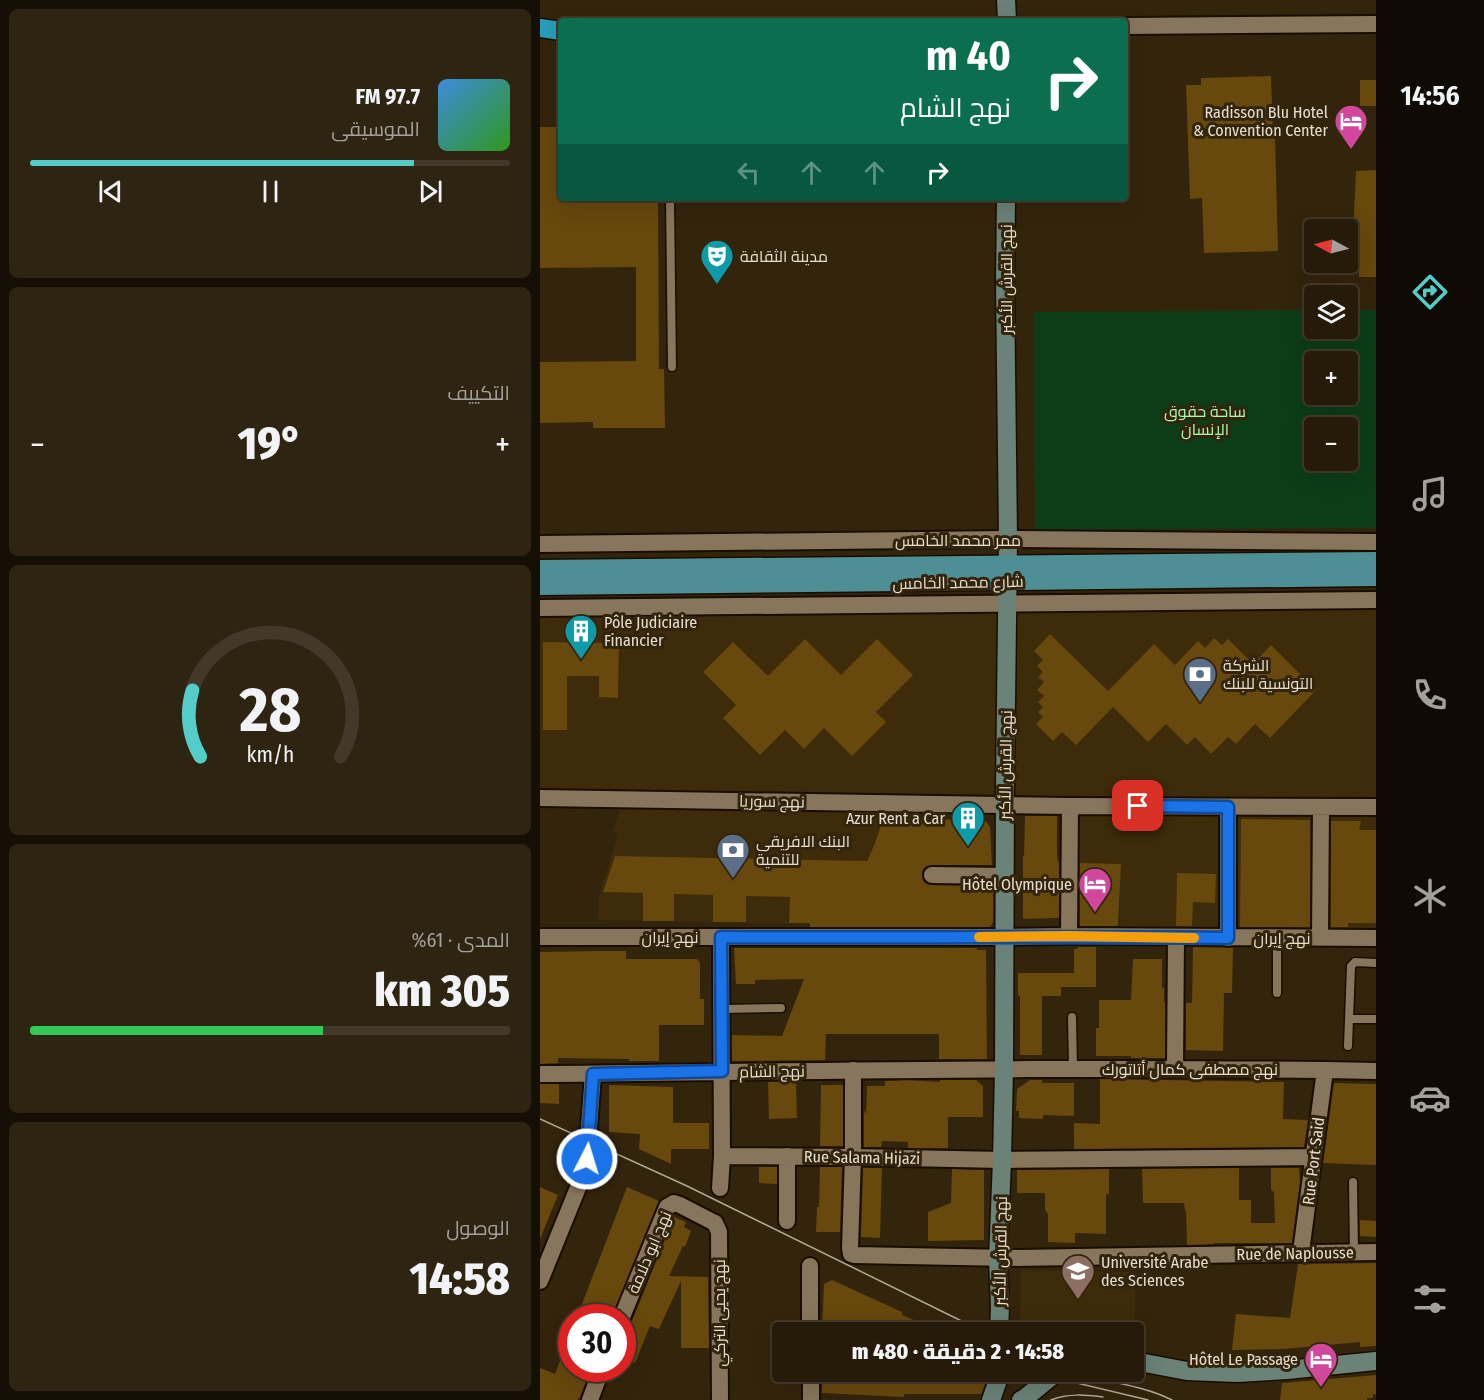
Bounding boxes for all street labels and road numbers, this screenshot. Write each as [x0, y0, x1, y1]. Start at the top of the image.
street label: نهج القرش الأكبر [997, 224, 1018, 335]
street label: ممر محمد الخامس [895, 531, 1021, 551]
street label: شارع محمد الخامس [892, 572, 1024, 595]
street label: نهج القرش الأكبر [995, 710, 1018, 821]
street label: نهج سوريا [739, 791, 805, 814]
street label: نهج إيران [642, 928, 698, 949]
street label: نهج إيران [1254, 929, 1310, 950]
street label: نهج مصطفى كمال أتاتورك [1102, 1060, 1278, 1081]
street label: نهج الشام [739, 1061, 805, 1084]
street label: Rue Port Said [1299, 1116, 1328, 1206]
street label: Rue Salama Hijazi [804, 1147, 920, 1168]
street label: نهج القرش الأكبر [990, 1196, 1013, 1307]
street label: نهج ابو دلامة [624, 1208, 677, 1297]
street label: Rue de Naplousse [1236, 1243, 1354, 1264]
street label: نهج يحيى التركي [710, 1259, 733, 1367]

